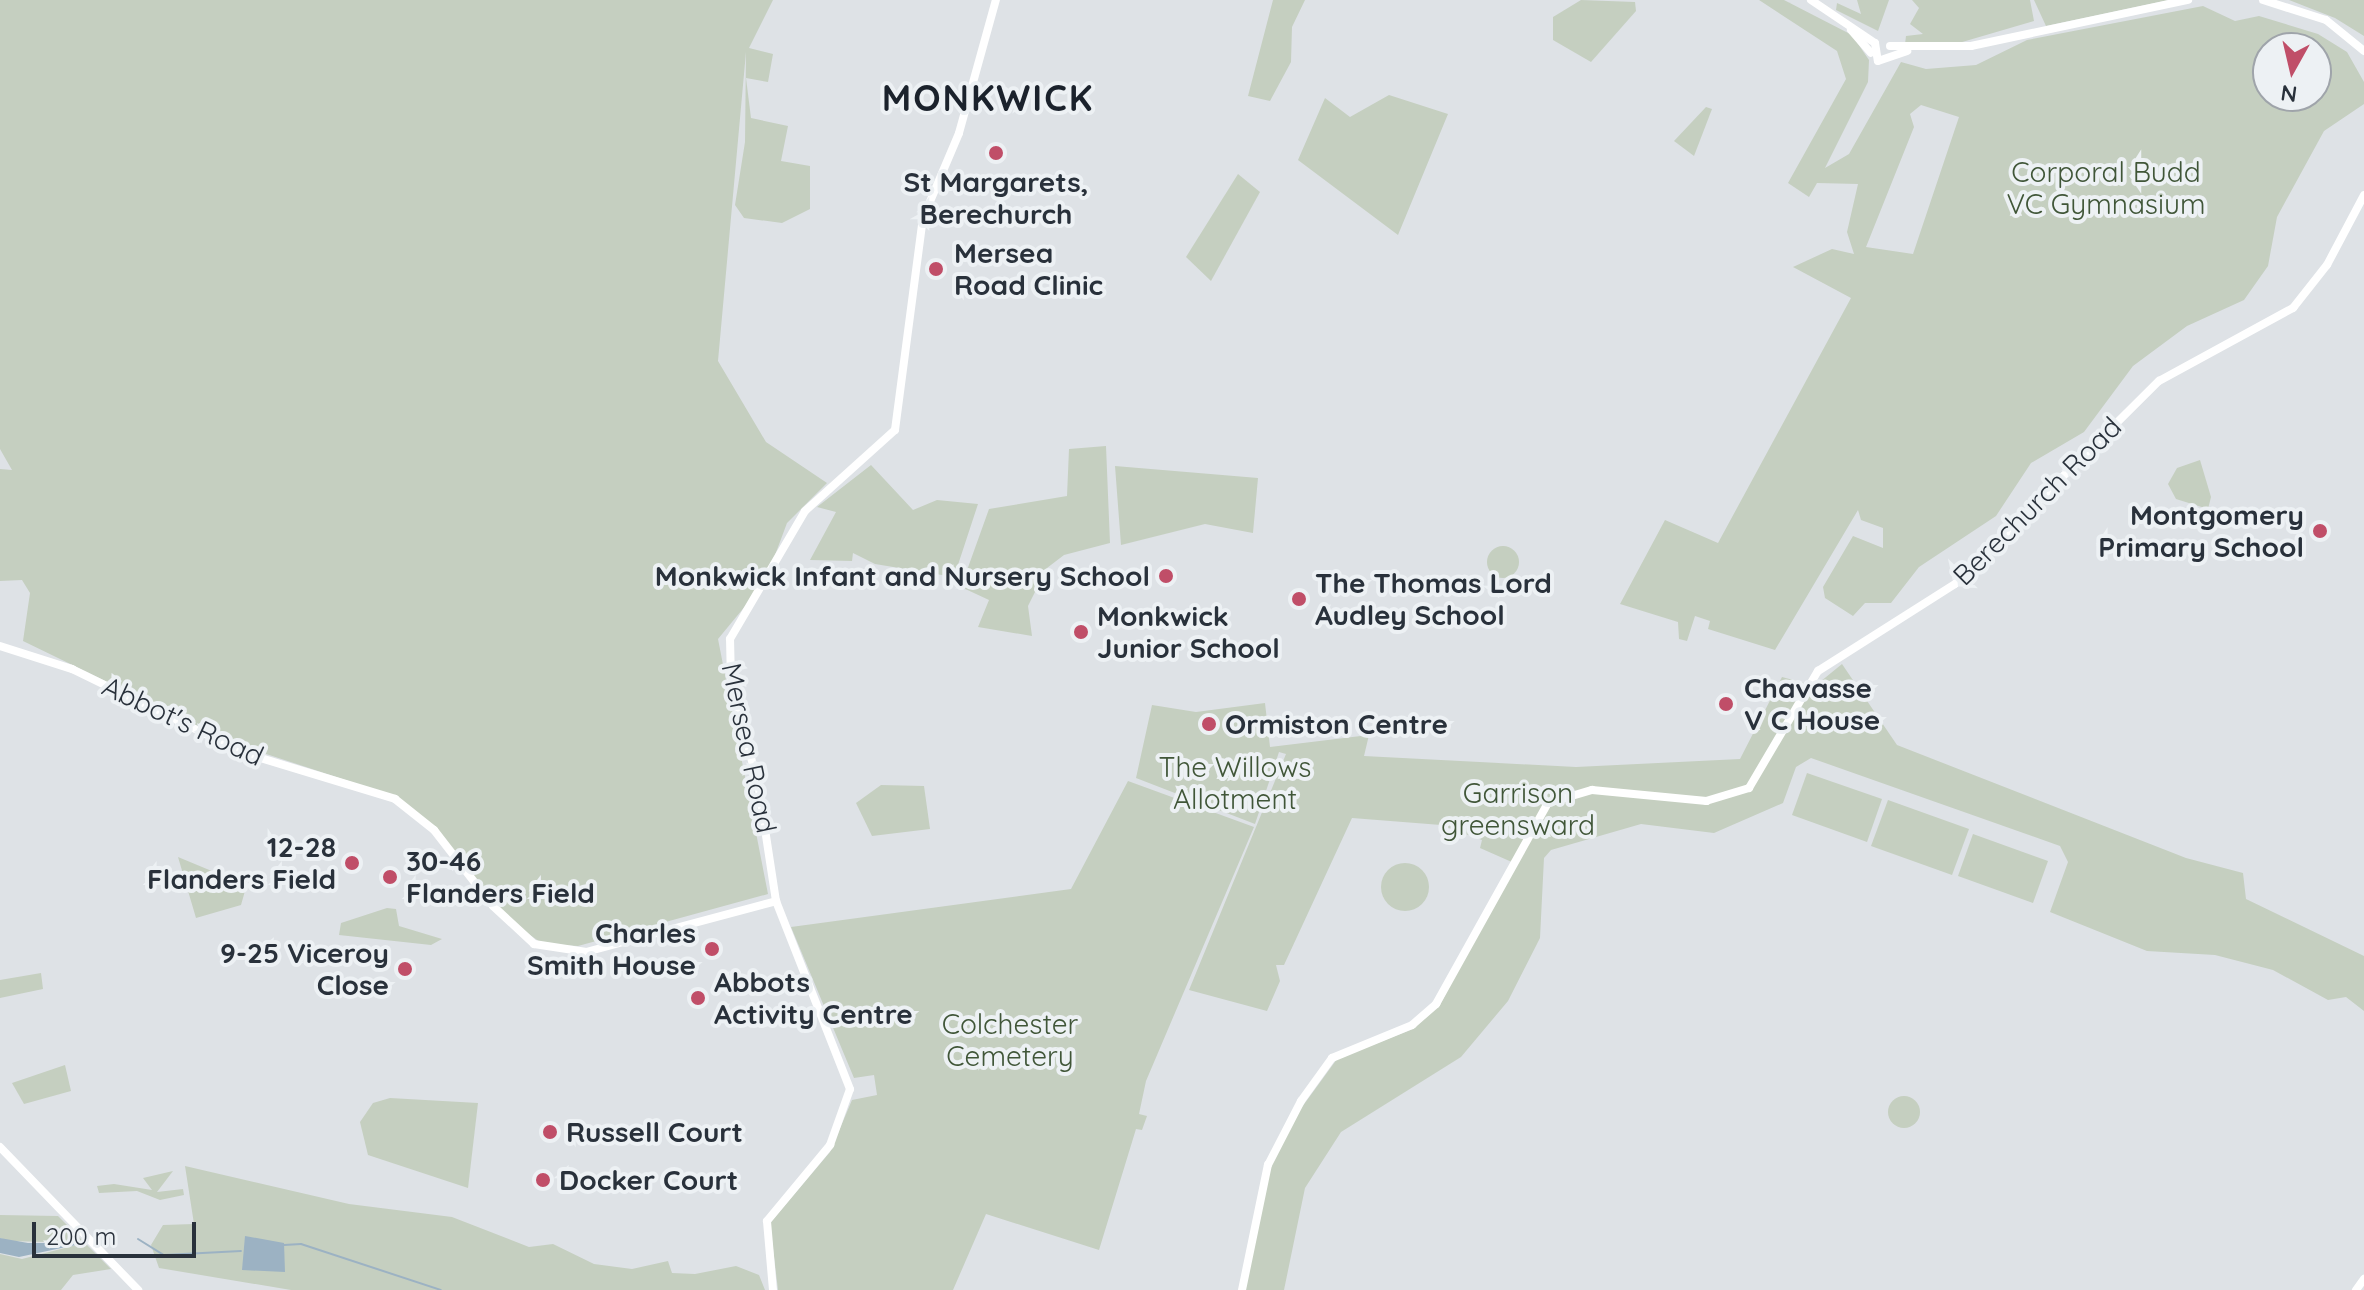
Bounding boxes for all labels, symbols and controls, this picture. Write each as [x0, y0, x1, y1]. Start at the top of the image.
north arrow [2252, 32, 2332, 112]
district label: MONKWICK [882, 76, 1094, 120]
text: N [2279, 79, 2299, 109]
marker: St Margarets, Berechurch [987, 144, 1005, 162]
park label: Corporal Budd VC Gymnasium [2007, 155, 2205, 221]
place label: St Margarets, Berechurch [904, 165, 1088, 231]
place label: Mersea Road Clinic [954, 236, 1103, 302]
marker: Mersea Road Clinic [925, 258, 947, 280]
street label: Berechurch Road [1946, 410, 2128, 592]
place label: Montgomery Primary School [2098, 498, 2304, 564]
marker: Montgomery Primary School [2311, 522, 2329, 540]
place label: Monkwick Infant and Nursery School [655, 559, 1150, 593]
place label: The Thomas Lord Audley School [1315, 566, 1552, 632]
marker: Monkwick Infant and Nursery School [1157, 567, 1175, 585]
marker: The Thomas Lord Audley School [1290, 590, 1308, 608]
place label: Monkwick Junior School [1097, 599, 1280, 665]
marker: Monkwick Junior School [1072, 623, 1090, 641]
street label: Mersea Road [715, 660, 783, 836]
street label: Abbot's Road [97, 669, 269, 773]
place label: Chavasse V C House [1744, 671, 1880, 737]
marker: Chavasse V C House [1715, 693, 1737, 715]
place label: Ormiston Centre [1225, 707, 1448, 741]
marker: Ormiston Centre [1200, 715, 1218, 733]
park label: The Willows Allotment [1159, 750, 1311, 816]
park label: Garrison greensward [1441, 776, 1595, 842]
place label: 12-28 Flanders Field [147, 830, 336, 896]
place label: 30-46 Flanders Field [406, 844, 595, 910]
marker: 12-28 Flanders Field [343, 854, 361, 872]
marker: 30-46 Flanders Field [381, 868, 399, 886]
place label: Charles Smith House [527, 916, 696, 982]
place label: 9-25 Viceroy Close [220, 936, 389, 1002]
marker: Charles Smith House [703, 940, 721, 958]
marker: 9-25 Viceroy Close [396, 960, 414, 978]
place label: Abbots Activity Centre [714, 965, 913, 1031]
marker: Abbots Activity Centre [689, 989, 707, 1007]
park label: Colchester Cemetery [942, 1007, 1078, 1073]
place label: Russell Court [566, 1115, 743, 1149]
marker: Russell Court [541, 1123, 559, 1141]
place label: Docker Court [559, 1163, 738, 1197]
marker: Docker Court [534, 1171, 552, 1189]
scale bar [36, 1206, 200, 1256]
text: 200 m [46, 1221, 116, 1251]

